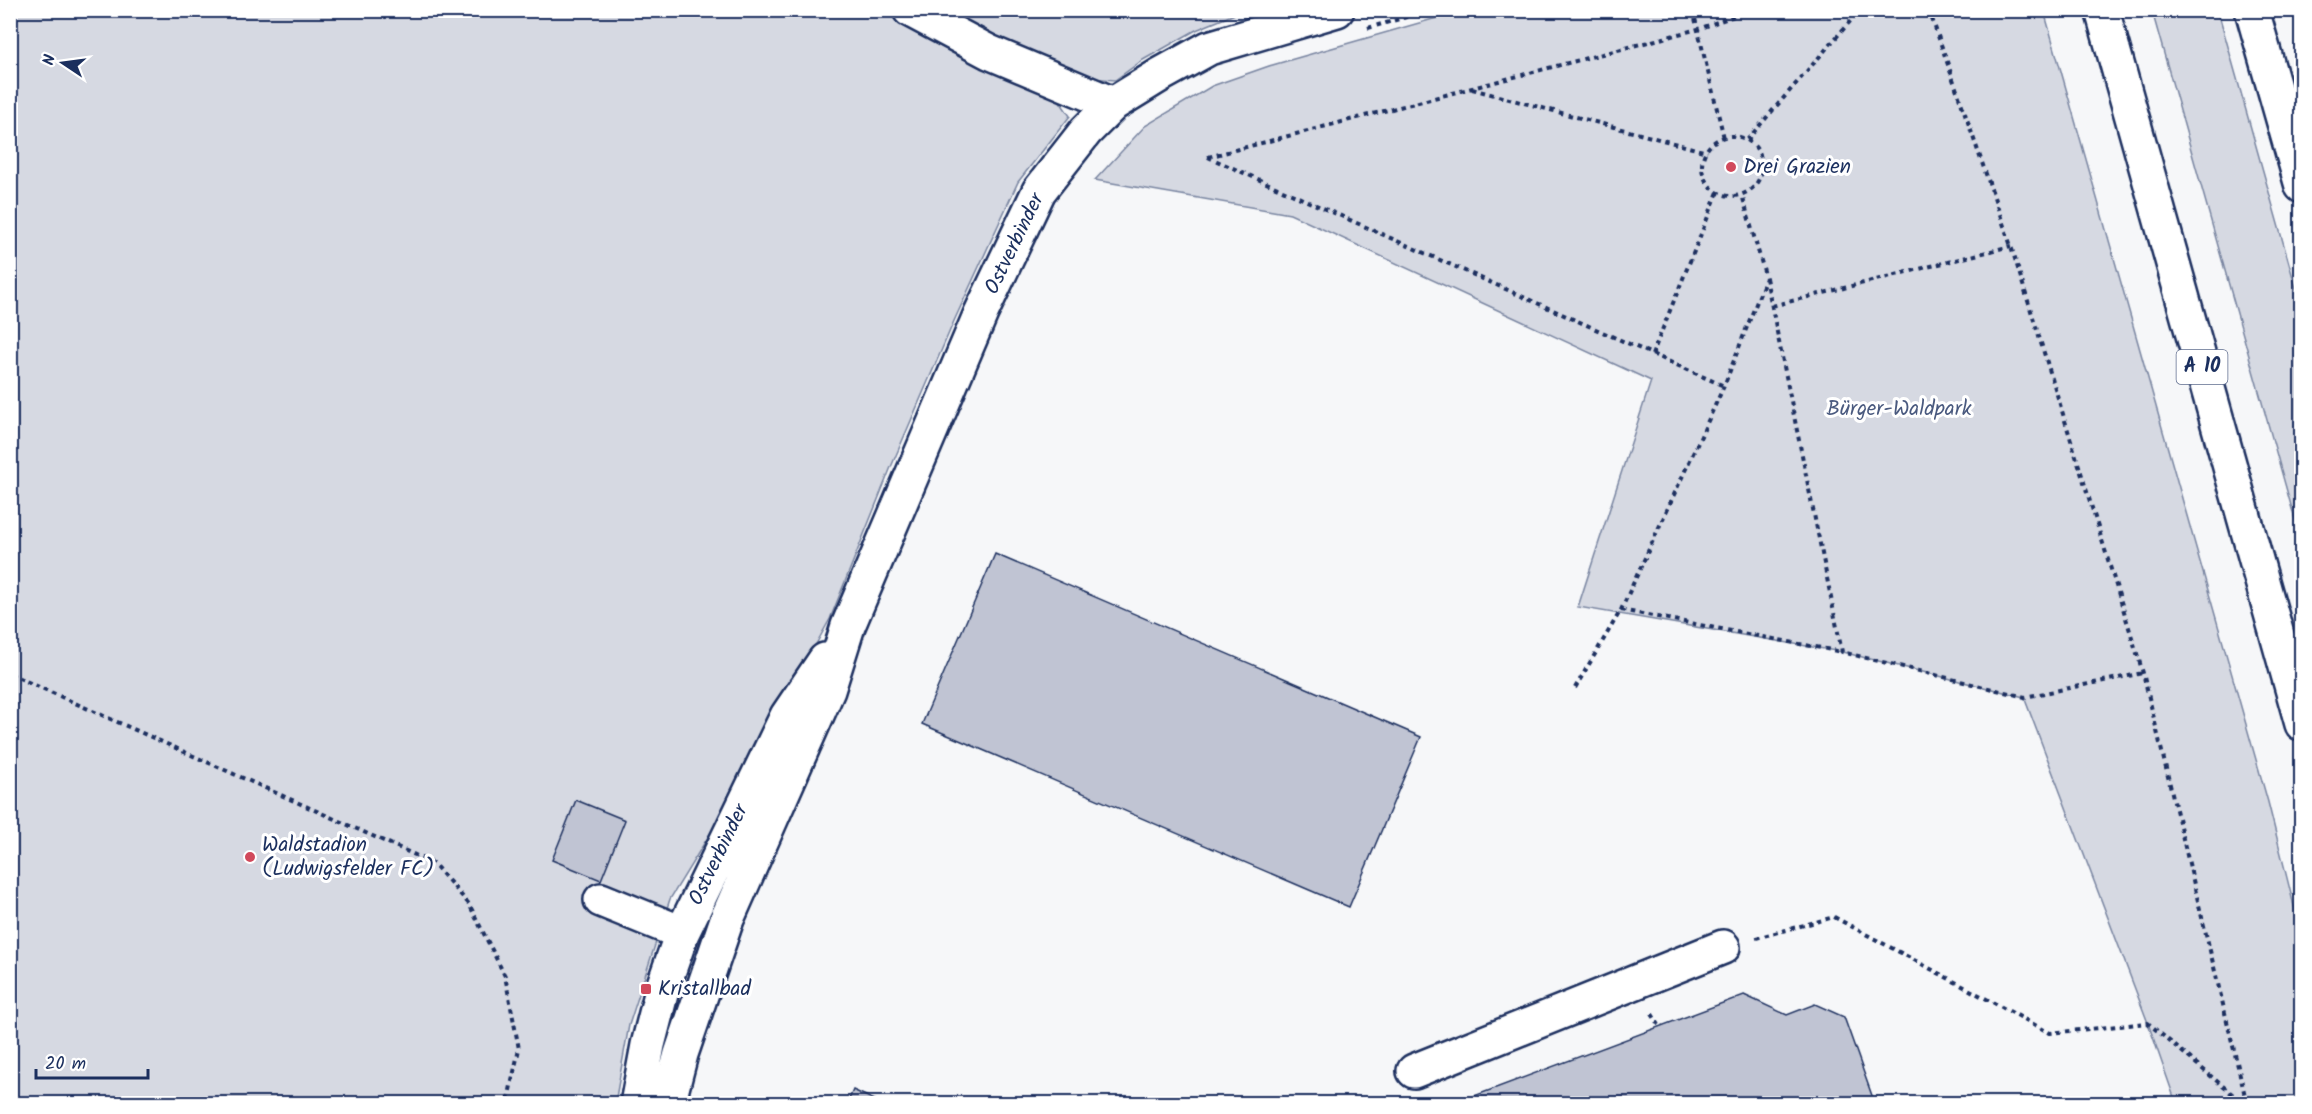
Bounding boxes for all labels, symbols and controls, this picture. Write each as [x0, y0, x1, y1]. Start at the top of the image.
north arrow [33, 33, 93, 93]
text: N [37, 52, 63, 68]
place label: Drei Grazien [1743, 151, 1851, 184]
marker: Drei Grazien [1724, 160, 1738, 174]
street label: Ostverbinder [976, 187, 1054, 300]
road number: A 10 [2176, 350, 2228, 384]
park label: Bürger-Waldpark [1827, 393, 1972, 426]
street label: Ostverbinder [680, 798, 758, 911]
place label: Waldstadion (Ludwigsfelder FC) [262, 829, 434, 886]
marker: Waldstadion (Ludwigsfelder FC) [243, 850, 257, 864]
place label: Kristallbad [658, 973, 751, 1006]
marker: Kristallbad [639, 982, 653, 996]
scale bar [36, 1042, 148, 1080]
text: 20 m [45, 1050, 86, 1079]

